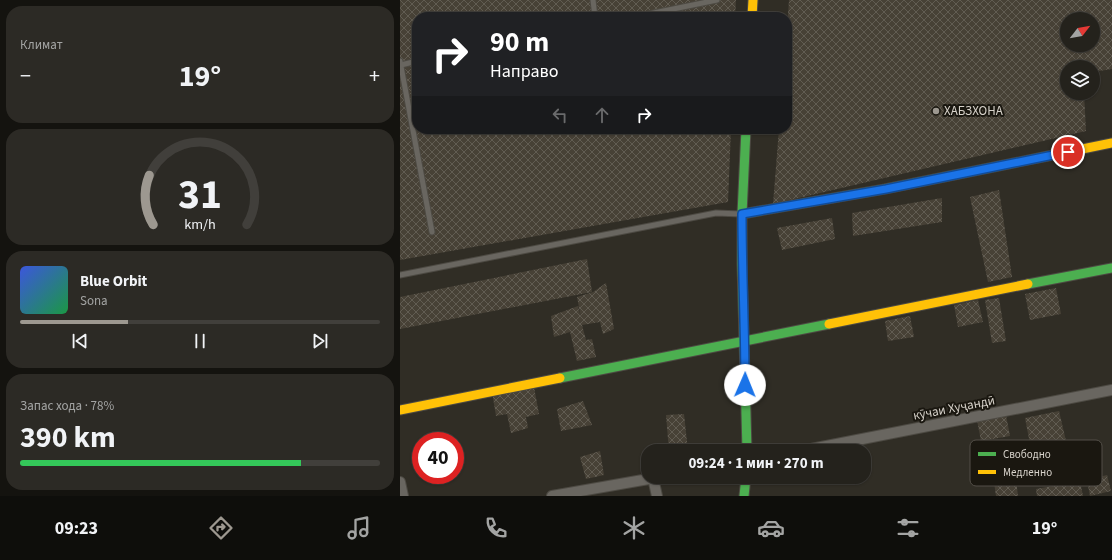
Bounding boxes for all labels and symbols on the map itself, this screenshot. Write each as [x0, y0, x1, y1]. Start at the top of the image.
north arrow [1060, 12, 1100, 52]
place label: ХАБЗХОНА [944, 102, 1004, 120]
marker: ХАБЗХОНА [931, 106, 941, 116]
pin [1051, 135, 1085, 169]
position arrow [724, 364, 766, 406]
street label: кӯчаи Хуҷандӣ [912, 391, 996, 425]
speed limit sign: 40 [412, 432, 464, 484]
legend [970, 440, 1102, 486]
text: Свободно [1003, 447, 1051, 462]
text: Медленно [1003, 465, 1052, 480]

